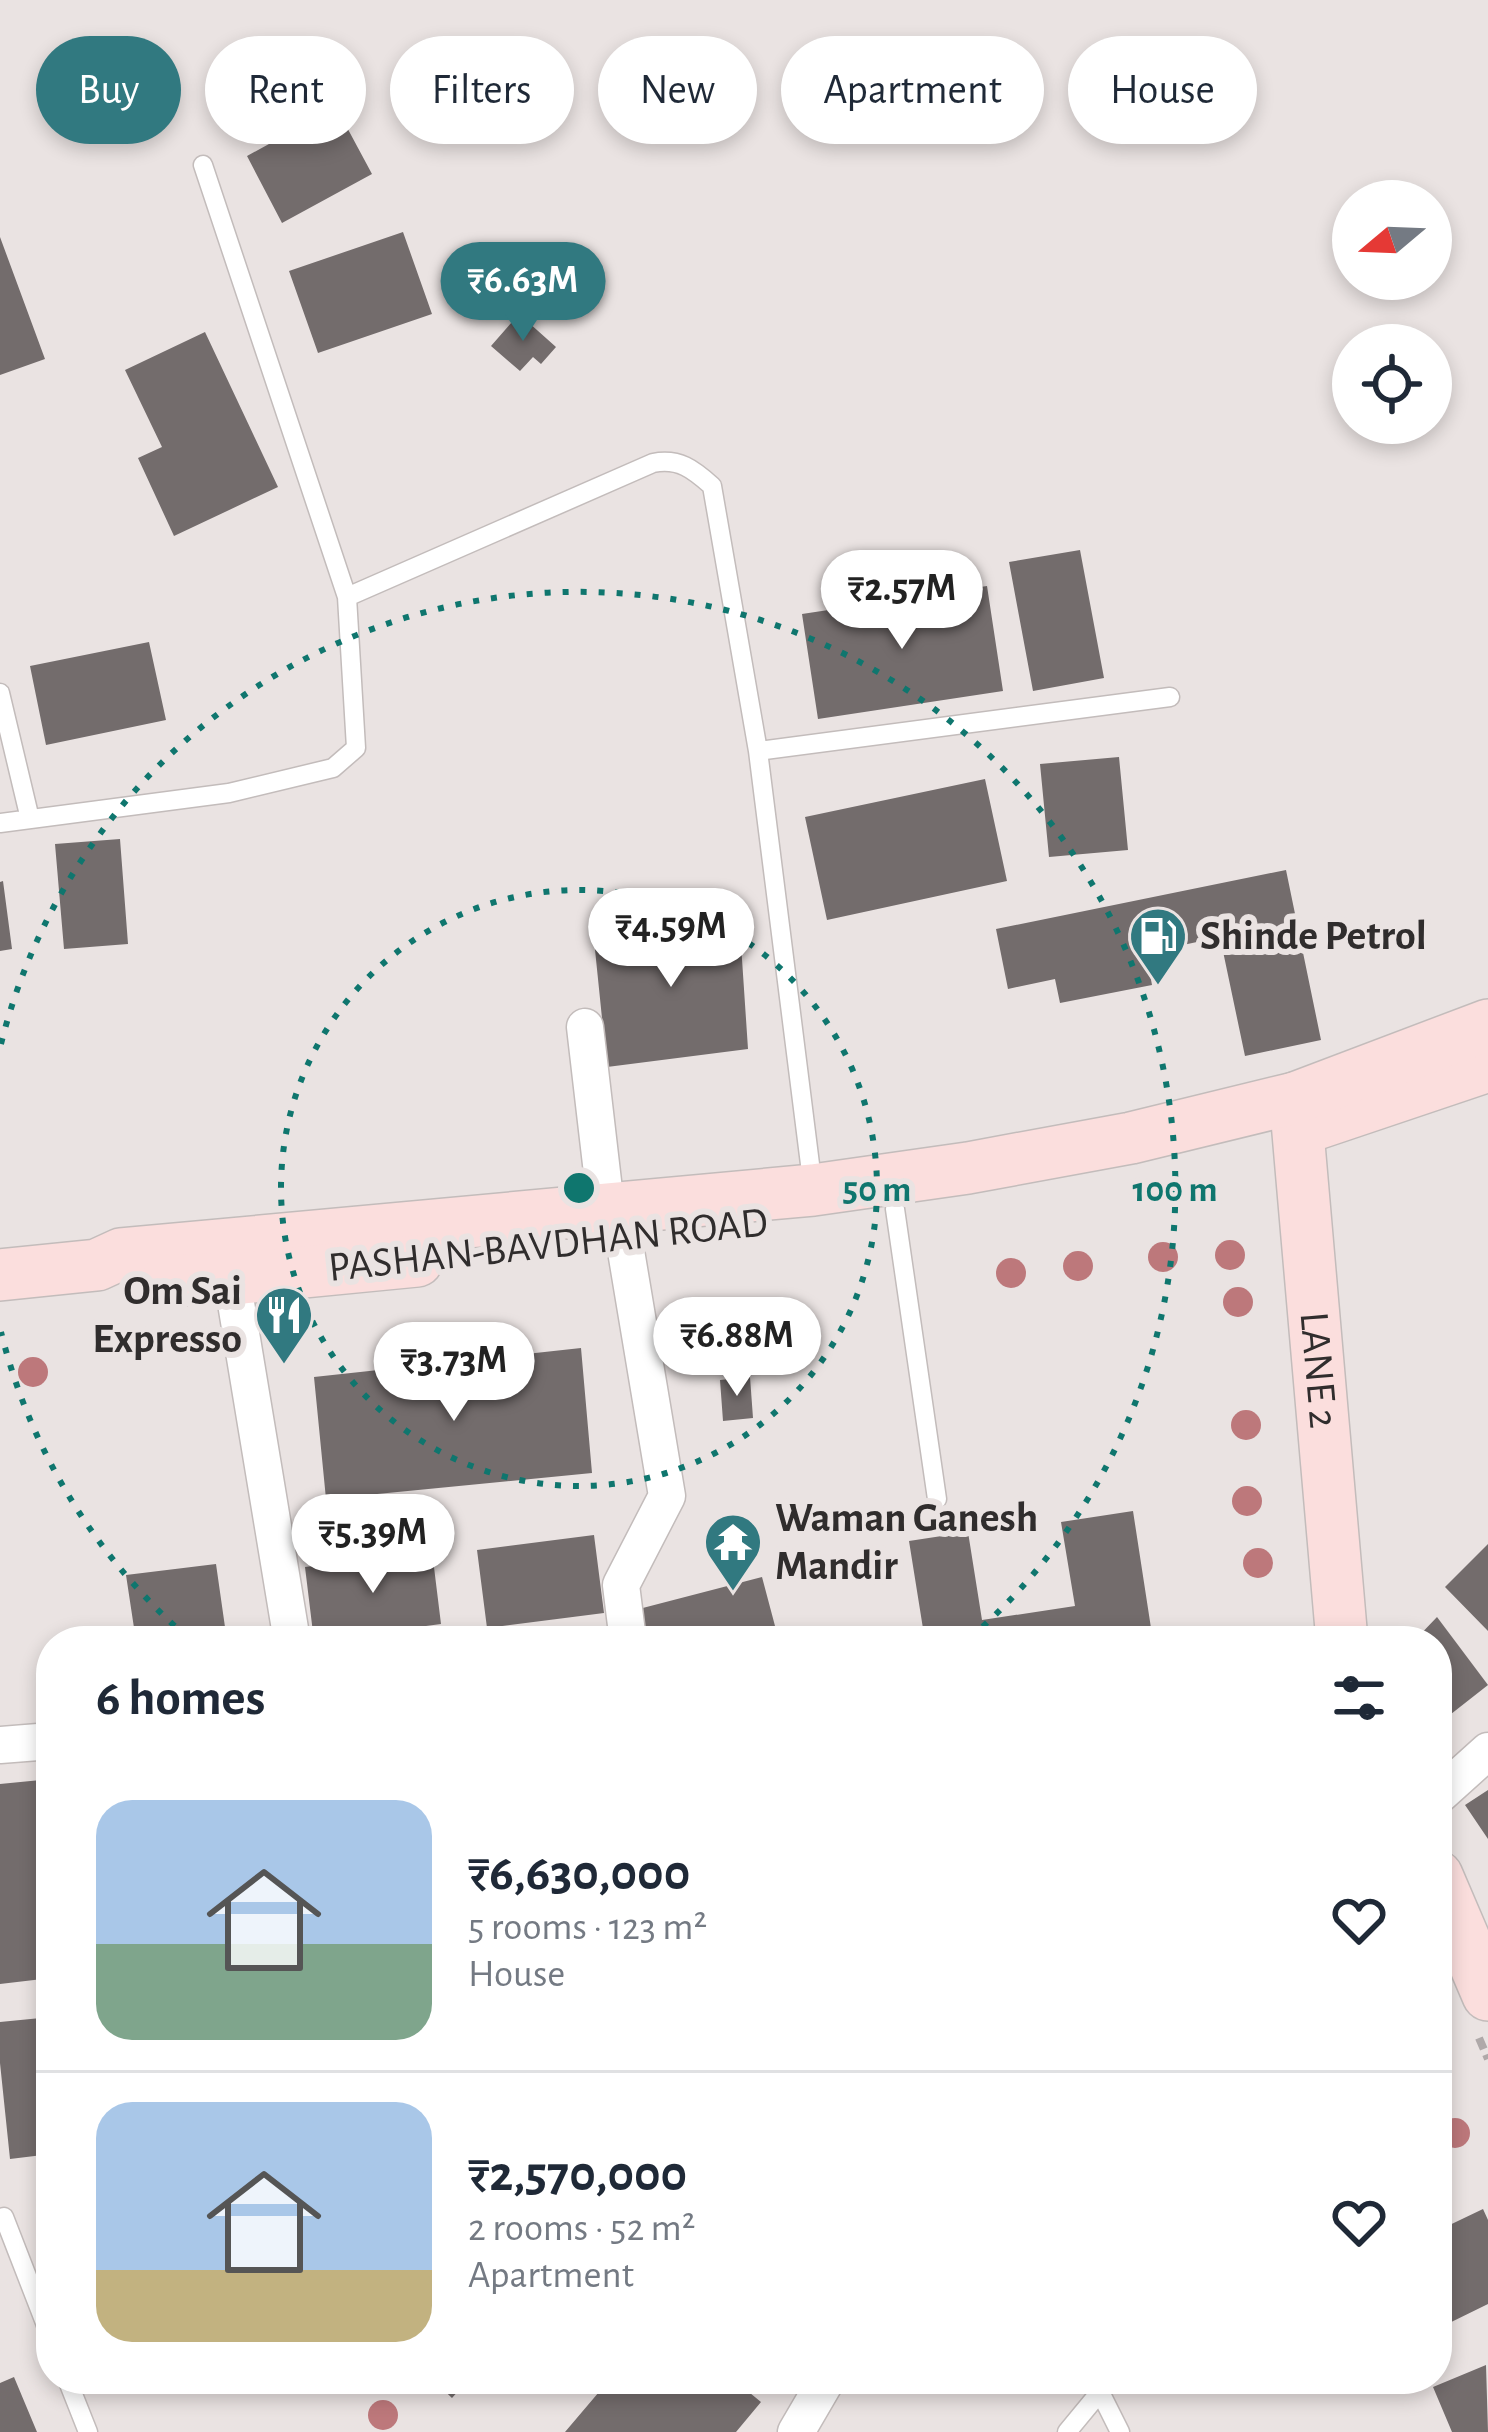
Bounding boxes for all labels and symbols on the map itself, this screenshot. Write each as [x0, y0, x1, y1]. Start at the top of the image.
north arrow [1332, 180, 1452, 300]
pin: ₹6.63M [425, 242, 621, 344]
pin: ₹2.57M [804, 550, 1000, 652]
pin: ₹4.59M [573, 888, 769, 990]
fuel station icon: Shinde Petrol [1127, 905, 1189, 987]
place label: Shinde Petrol [1200, 915, 1427, 957]
centre of rings [558, 1167, 600, 1209]
text: 50 m [843, 1172, 911, 1208]
text: 100 m [1133, 1172, 1217, 1208]
street label: PASHAN-BAVDHAN ROAD [326, 1201, 770, 1289]
place label: Om Sai Expresso [92, 1270, 242, 1360]
restaurant icon: Om Sai Expresso [253, 1284, 315, 1366]
pin: ₹6.88M [639, 1297, 835, 1399]
street label: LANE 2 [1293, 1310, 1344, 1430]
pin: ₹3.73M [356, 1322, 552, 1424]
pin: ₹5.39M [275, 1494, 471, 1596]
place label: Waman Ganesh Mandir [775, 1497, 1038, 1587]
temple icon: Waman Ganesh Mandir [702, 1511, 764, 1593]

